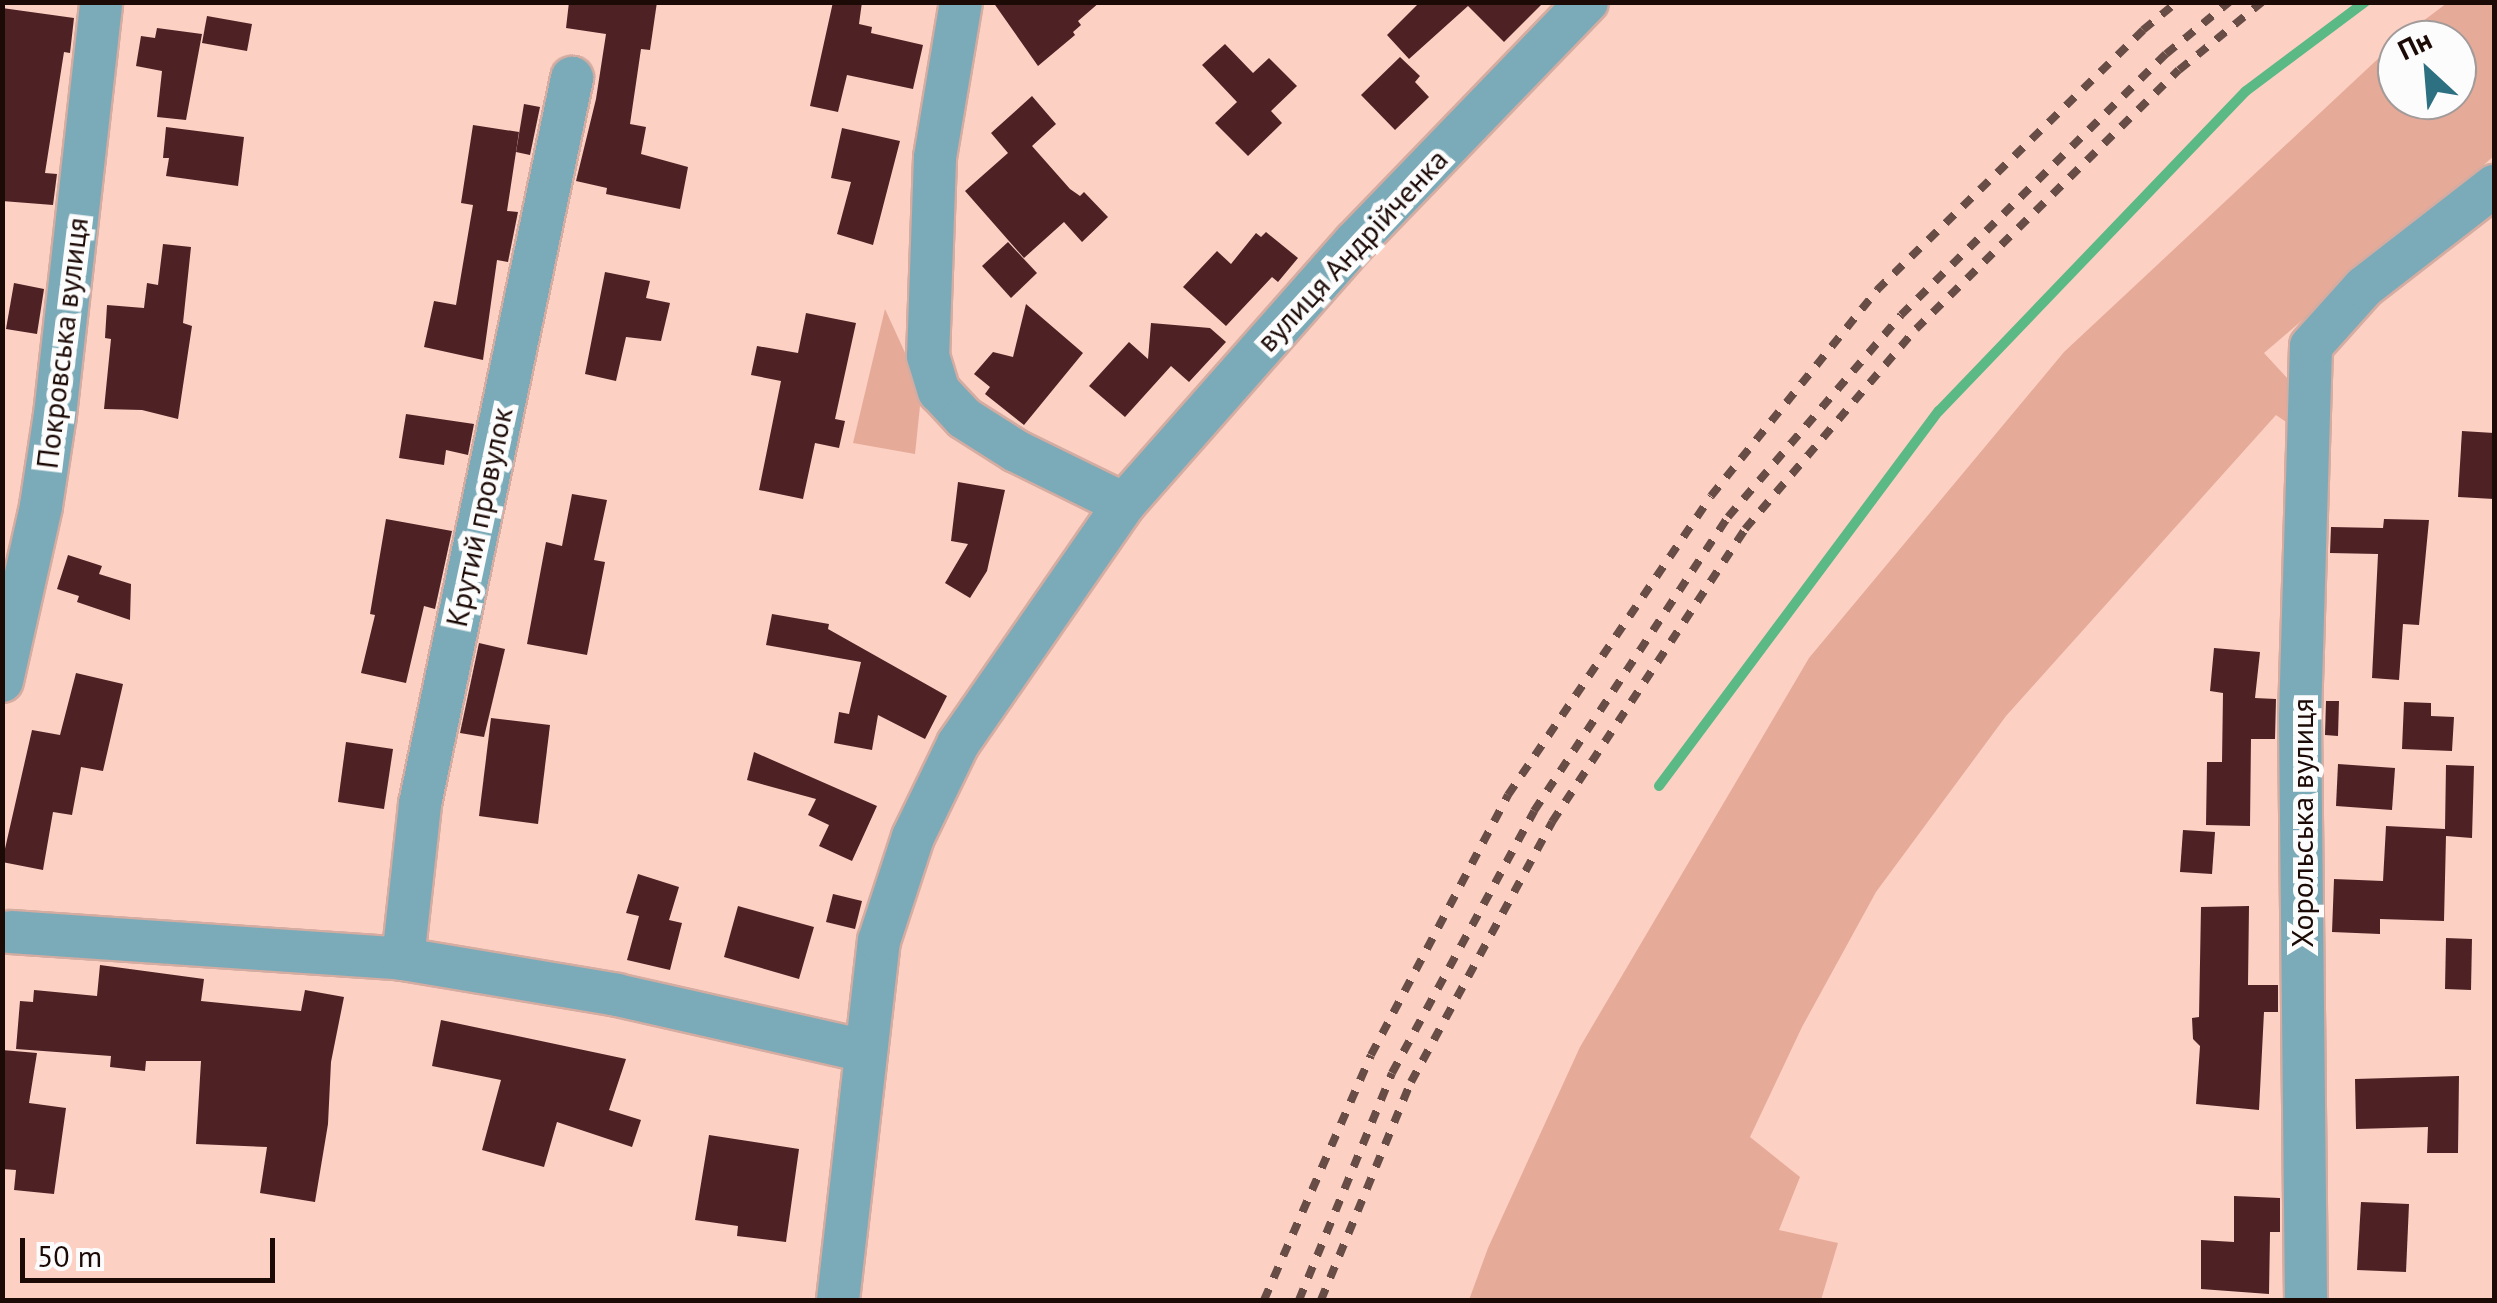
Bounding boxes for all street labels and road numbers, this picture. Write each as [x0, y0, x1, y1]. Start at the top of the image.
street label: вулиця Андрійченка [1249, 141, 1455, 359]
street label: Покровська вулиця [29, 215, 95, 471]
street label: Крутий провулок [438, 404, 520, 630]
street label: Хорольська вулиця [2284, 698, 2320, 948]

